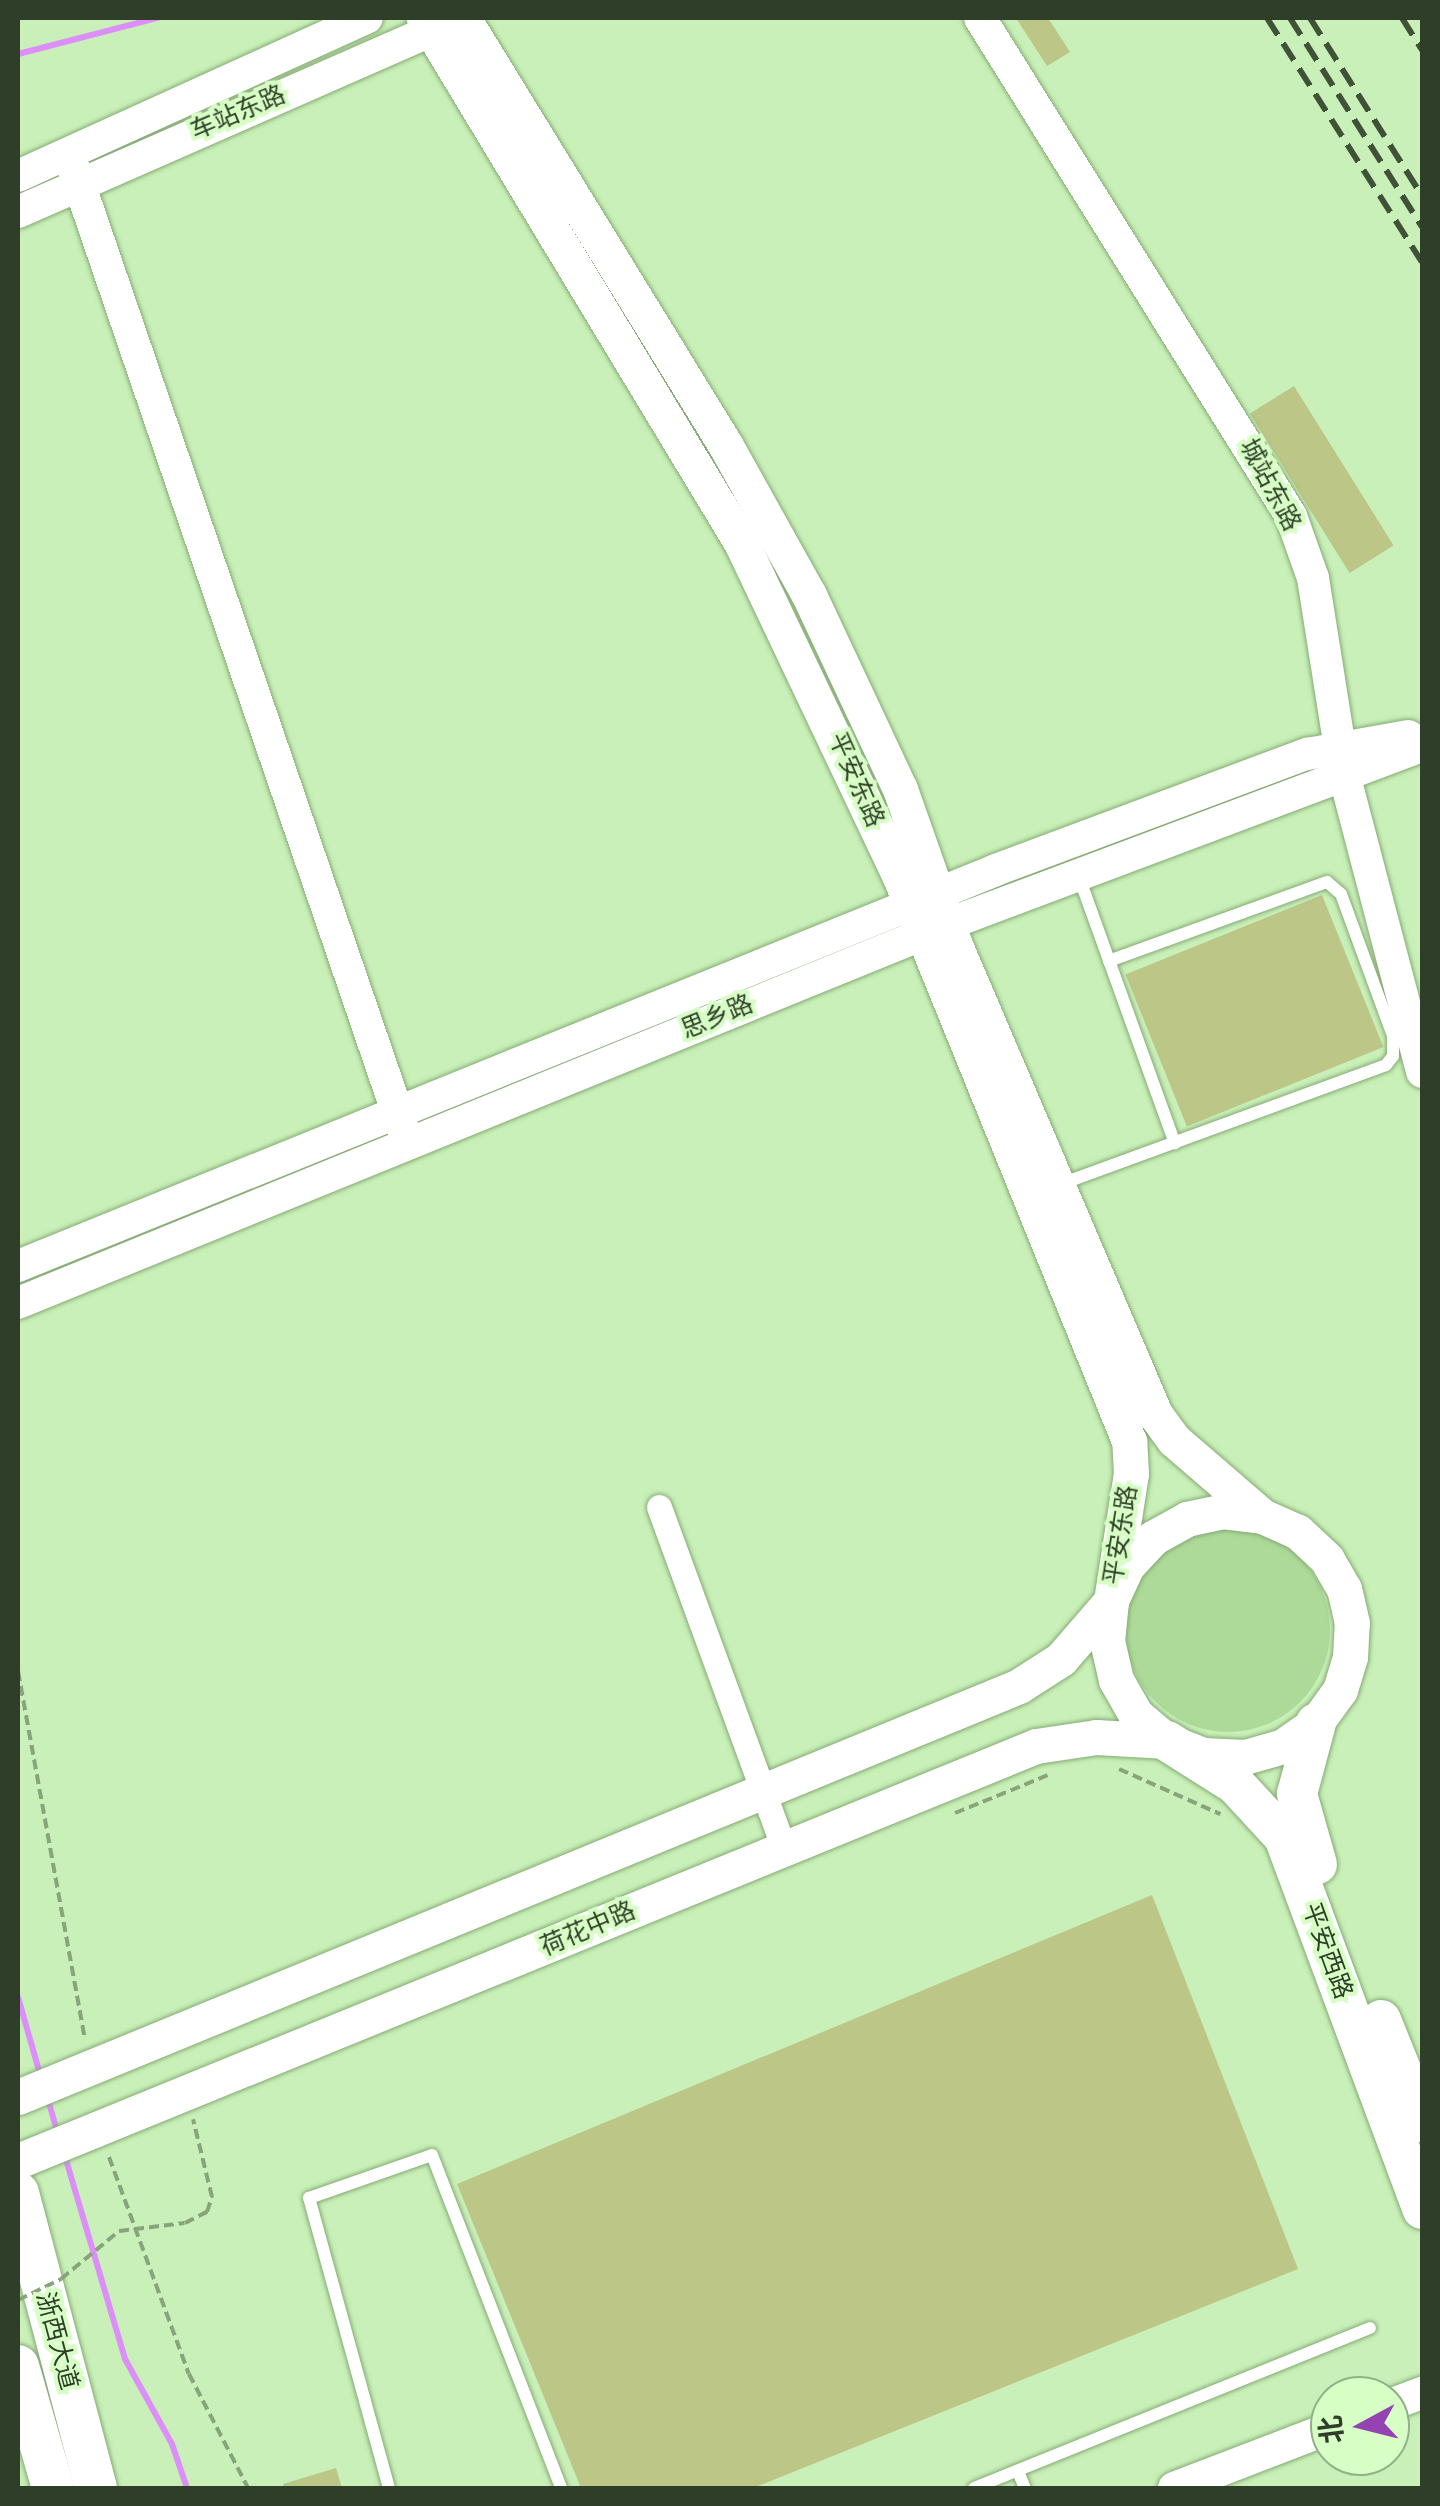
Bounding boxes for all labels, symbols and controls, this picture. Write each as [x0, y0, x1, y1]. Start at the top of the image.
street label: 车站东路 [186, 80, 290, 146]
street label: 城站东路 [1233, 434, 1307, 536]
street label: 平安东路 [822, 728, 890, 832]
street label: 思乡路 [677, 989, 757, 1045]
street label: 平安东路 [1098, 1483, 1144, 1587]
street label: 荷花中路 [536, 1896, 640, 1962]
street label: 平安西路 [1296, 1899, 1358, 2003]
street label: 浙西大道 [30, 2289, 84, 2393]
north arrow [1310, 2376, 1410, 2476]
text: 北 [1315, 2414, 1349, 2445]

